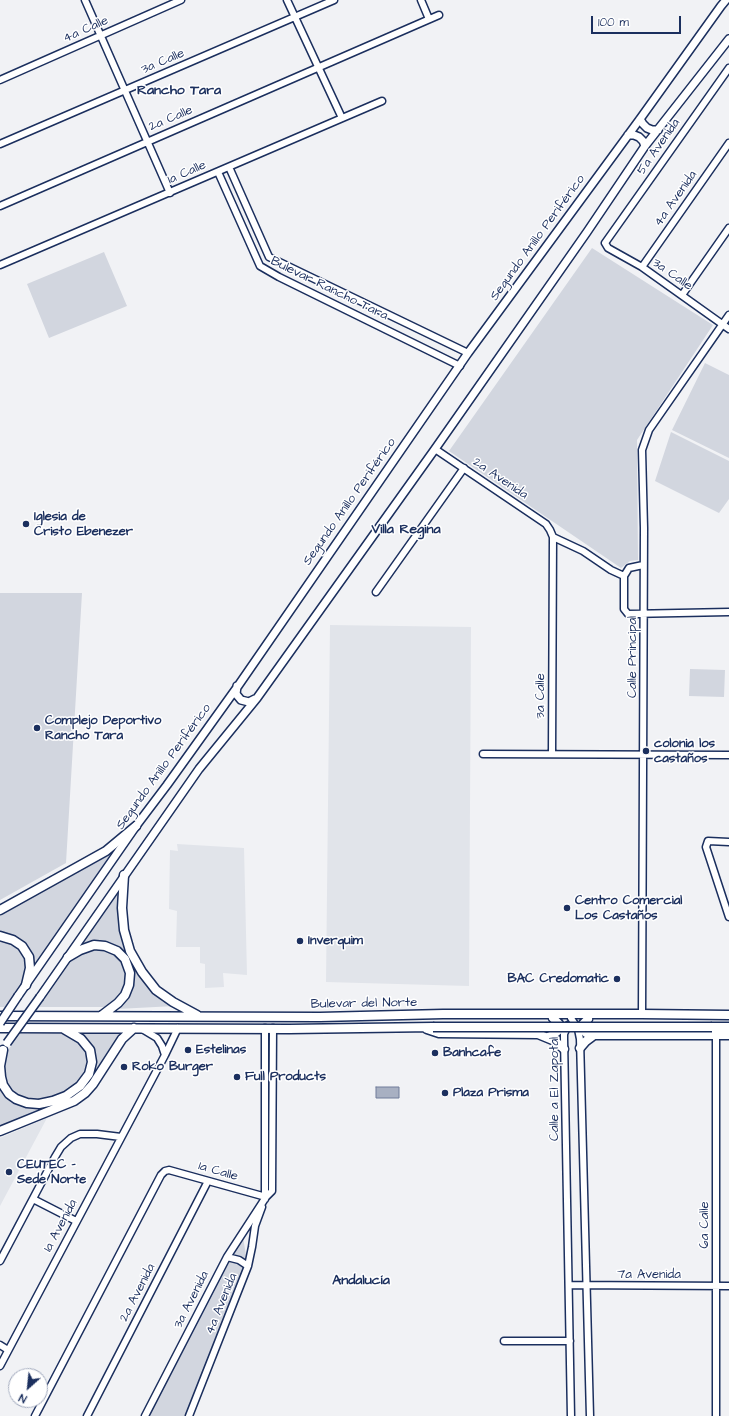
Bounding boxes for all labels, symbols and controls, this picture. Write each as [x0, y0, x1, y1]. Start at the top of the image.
scale bar [593, 8, 683, 34]
street label: 4a Calle [61, 13, 111, 47]
text: 100 m [598, 14, 629, 31]
street label: 3a Calle [139, 46, 187, 78]
district label: Rancho Tara [137, 83, 221, 99]
street label: 2a Calle [147, 103, 195, 135]
street label: 5a Avenida [634, 116, 684, 178]
street label: 1a Calle [165, 158, 209, 188]
street label: 4a Avenida [651, 168, 701, 230]
street label: Segundo Anillo Periférico [487, 172, 589, 304]
street label: Bulevar Rancho Tara [268, 254, 390, 324]
street label: 3a Calle [649, 256, 695, 294]
street label: Segundo Anillo Periférico [300, 435, 400, 569]
street label: 2a Avenida [469, 455, 531, 503]
place label: Iglesia de Cristo Ebenezer [34, 509, 133, 540]
marker: Iglesia de Cristo Ebenezer [21, 519, 31, 529]
district label: Villa Regina [371, 522, 441, 538]
street label: Calle Principal [625, 616, 641, 698]
street label: 3a Calle [533, 673, 549, 719]
street label: Segundo Anillo Periférico [113, 701, 215, 833]
place label: Complejo Deportivo Rancho Tara [45, 713, 161, 744]
marker: Complejo Deportivo Rancho Tara [32, 723, 42, 733]
place label: colonia los castaños [654, 736, 715, 767]
marker: colonia los castaños [641, 746, 651, 756]
place label: Centro Comercial Los Castaños [575, 893, 682, 924]
marker: Centro Comercial Los Castaños [562, 903, 572, 913]
place label: Inverquim [308, 933, 363, 949]
marker: Inverquim [295, 936, 305, 946]
place label: BAC Credomatic [507, 971, 609, 987]
marker: BAC Credomatic [612, 974, 622, 984]
street label: Bulevar del Norte [311, 995, 417, 1013]
street label: Calle a El Zapotal [547, 1037, 563, 1141]
place label: Estelinas [196, 1042, 246, 1058]
marker: Estelinas [183, 1045, 193, 1055]
place label: Banhcafe [443, 1045, 501, 1061]
marker: Banhcafe [430, 1048, 440, 1058]
place label: Roko Burger [132, 1059, 213, 1075]
marker: Roko Burger [119, 1062, 129, 1072]
place label: Full Products [245, 1069, 326, 1085]
marker: Full Products [232, 1072, 242, 1082]
place label: Plaza Prisma [453, 1085, 529, 1101]
marker: Plaza Prisma [440, 1088, 450, 1098]
place label: CEUTEC - Sede Norte [17, 1157, 86, 1188]
street label: 1a Calle [196, 1159, 240, 1185]
marker: CEUTEC - Sede Norte [4, 1167, 14, 1177]
street label: 1a Avenida [41, 1197, 81, 1255]
street label: 6a Calle [697, 1202, 713, 1248]
street label: 2a Avenida [117, 1261, 159, 1325]
street label: 7a Avenida [617, 1267, 681, 1283]
street label: 3a Avenida [171, 1269, 213, 1331]
street label: 4a Avenida [203, 1271, 241, 1337]
district label: Andalucía [332, 1273, 390, 1289]
north arrow [8, 1368, 48, 1408]
text: N [16, 1390, 29, 1406]

